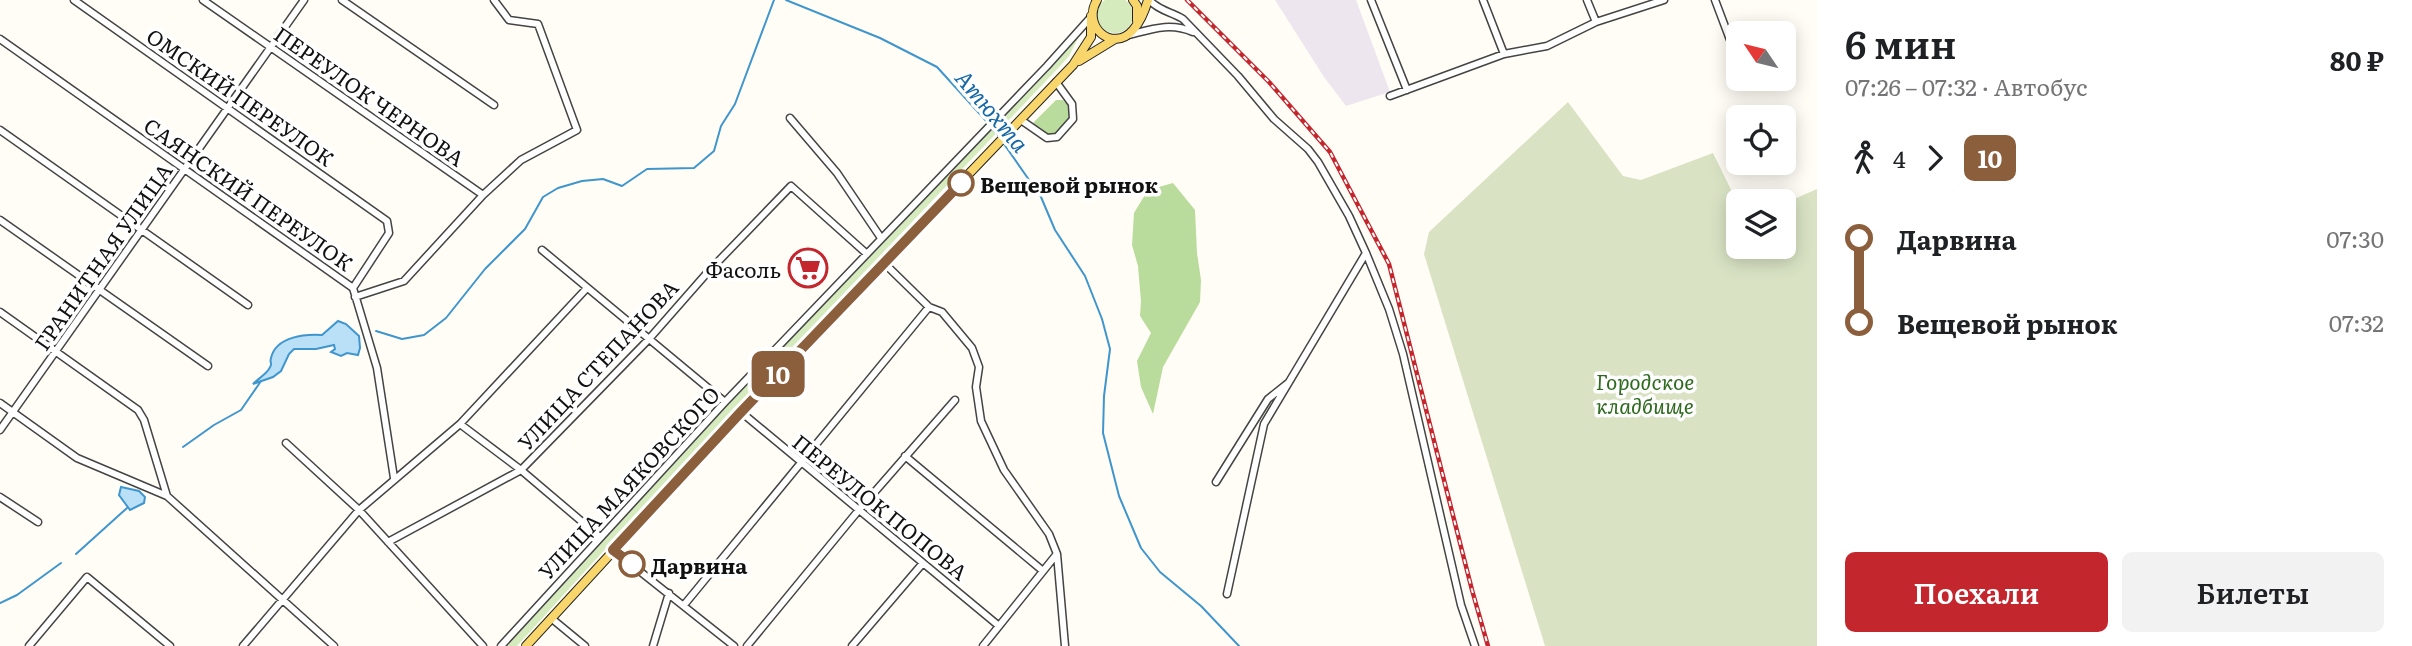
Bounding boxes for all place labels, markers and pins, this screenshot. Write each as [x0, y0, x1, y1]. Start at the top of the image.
place label: Вещевой рынок [980, 168, 1159, 199]
marker: Вещевой рынок [948, 170, 974, 196]
supermarket icon: Фасоль [787, 247, 829, 289]
place label: Фасоль [705, 253, 781, 284]
place label: Дарвина [651, 549, 748, 580]
marker: Дарвина [619, 551, 645, 577]

